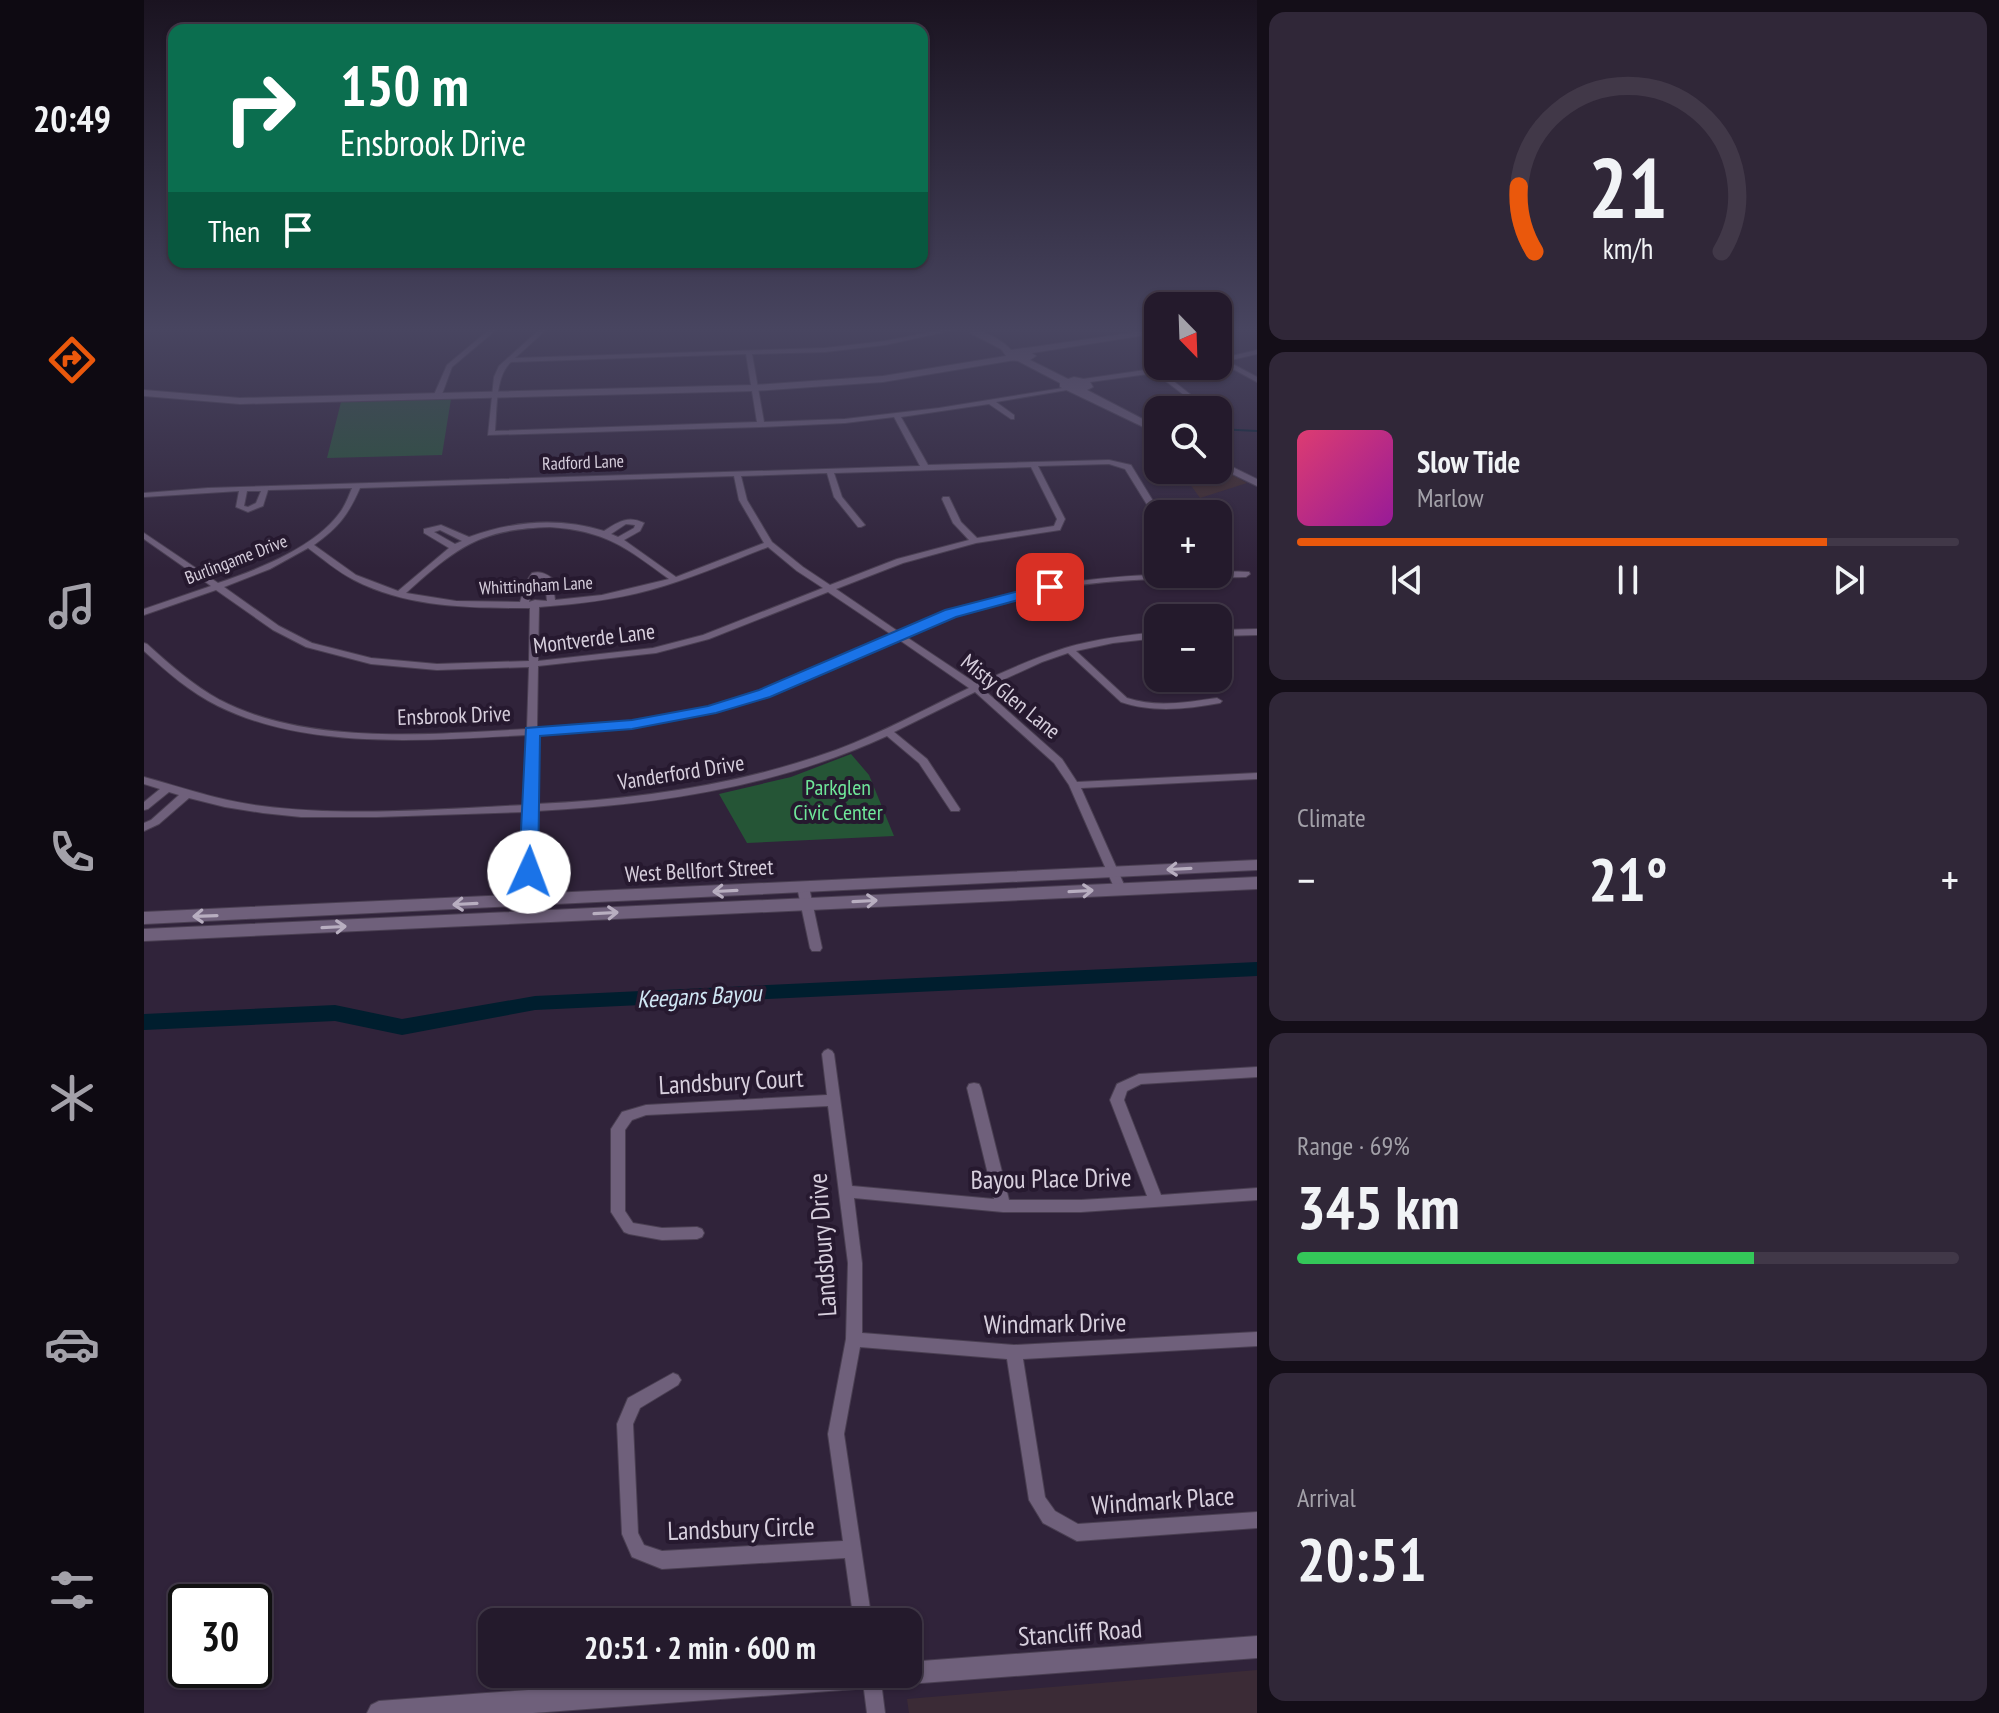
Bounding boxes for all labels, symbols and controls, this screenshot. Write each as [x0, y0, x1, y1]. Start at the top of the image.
text: 150 m [340, 49, 469, 121]
icon: right [208, 56, 312, 160]
text: 20:49 [33, 95, 111, 142]
text: Ensbrook Drive [340, 119, 526, 166]
text: 21 [1588, 133, 1668, 241]
icon: arrive [276, 208, 320, 252]
text: Then [208, 211, 260, 250]
text: km/h [1603, 230, 1653, 267]
north arrow [1144, 292, 1232, 380]
map controls [1144, 292, 1232, 692]
icon: directions [44, 332, 100, 388]
button: search [1144, 396, 1232, 484]
text: Slow Tide [1417, 442, 1520, 481]
street label: Radford Lane [542, 449, 624, 475]
text: Marlow [1417, 481, 1483, 514]
button: + [1144, 500, 1232, 588]
street label: Burlingame Drive [182, 529, 290, 589]
pin [1016, 553, 1084, 621]
icon: previous [1385, 558, 1429, 602]
icon: pause [1606, 558, 1650, 602]
icon: next [1827, 558, 1871, 602]
icon: arrive [1028, 565, 1072, 609]
street label: Whittingham Lane [479, 571, 593, 599]
icon: music [44, 578, 100, 634]
button: − [1144, 604, 1232, 692]
street label: Montverde Lane [532, 617, 656, 659]
street label: Misty Glen Lane [955, 647, 1067, 745]
street label: Ensbrook Drive [397, 699, 511, 731]
street label: Vanderford Drive [615, 748, 746, 796]
park label: Parkglen Civic Center [793, 773, 883, 826]
text: Climate [1297, 801, 1366, 834]
icon: phone [44, 824, 100, 880]
position arrow [487, 830, 571, 914]
text: 21° [1588, 840, 1668, 918]
text: − [1297, 851, 1315, 908]
text: + [1941, 851, 1959, 908]
street label: West Bellfort Street [624, 852, 774, 888]
one-way arrow [1166, 861, 1193, 876]
one-way arrow [1067, 883, 1094, 898]
one-way arrow [712, 884, 739, 899]
one-way arrow [851, 893, 878, 908]
one-way arrow [452, 897, 479, 912]
one-way arrow [592, 906, 619, 921]
one-way arrow [192, 909, 219, 924]
one-way arrow [320, 919, 347, 934]
water label: Keegans Bayou [636, 977, 764, 1015]
street label: Landsbury Court [658, 1061, 804, 1101]
icon: climate [44, 1070, 100, 1126]
text: Range · 69% [1297, 1129, 1410, 1162]
street label: Bayou Place Drive [970, 1160, 1132, 1196]
text: 345 km [1297, 1168, 1460, 1246]
street label: Landsbury Drive [801, 1172, 843, 1318]
street label: Windmark Drive [983, 1305, 1127, 1341]
icon: car [44, 1316, 100, 1372]
street label: Windmark Place [1091, 1479, 1235, 1521]
text: Arrival [1297, 1481, 1356, 1514]
street label: Landsbury Circle [667, 1509, 815, 1547]
text: 20:51 [1297, 1520, 1427, 1598]
icon: filters [44, 1562, 100, 1618]
speed limit sign: 30 [168, 1584, 272, 1688]
street label: Stancliff Road [1017, 1611, 1143, 1653]
text: 20:51 · 2 min · 600 m [584, 1628, 816, 1667]

